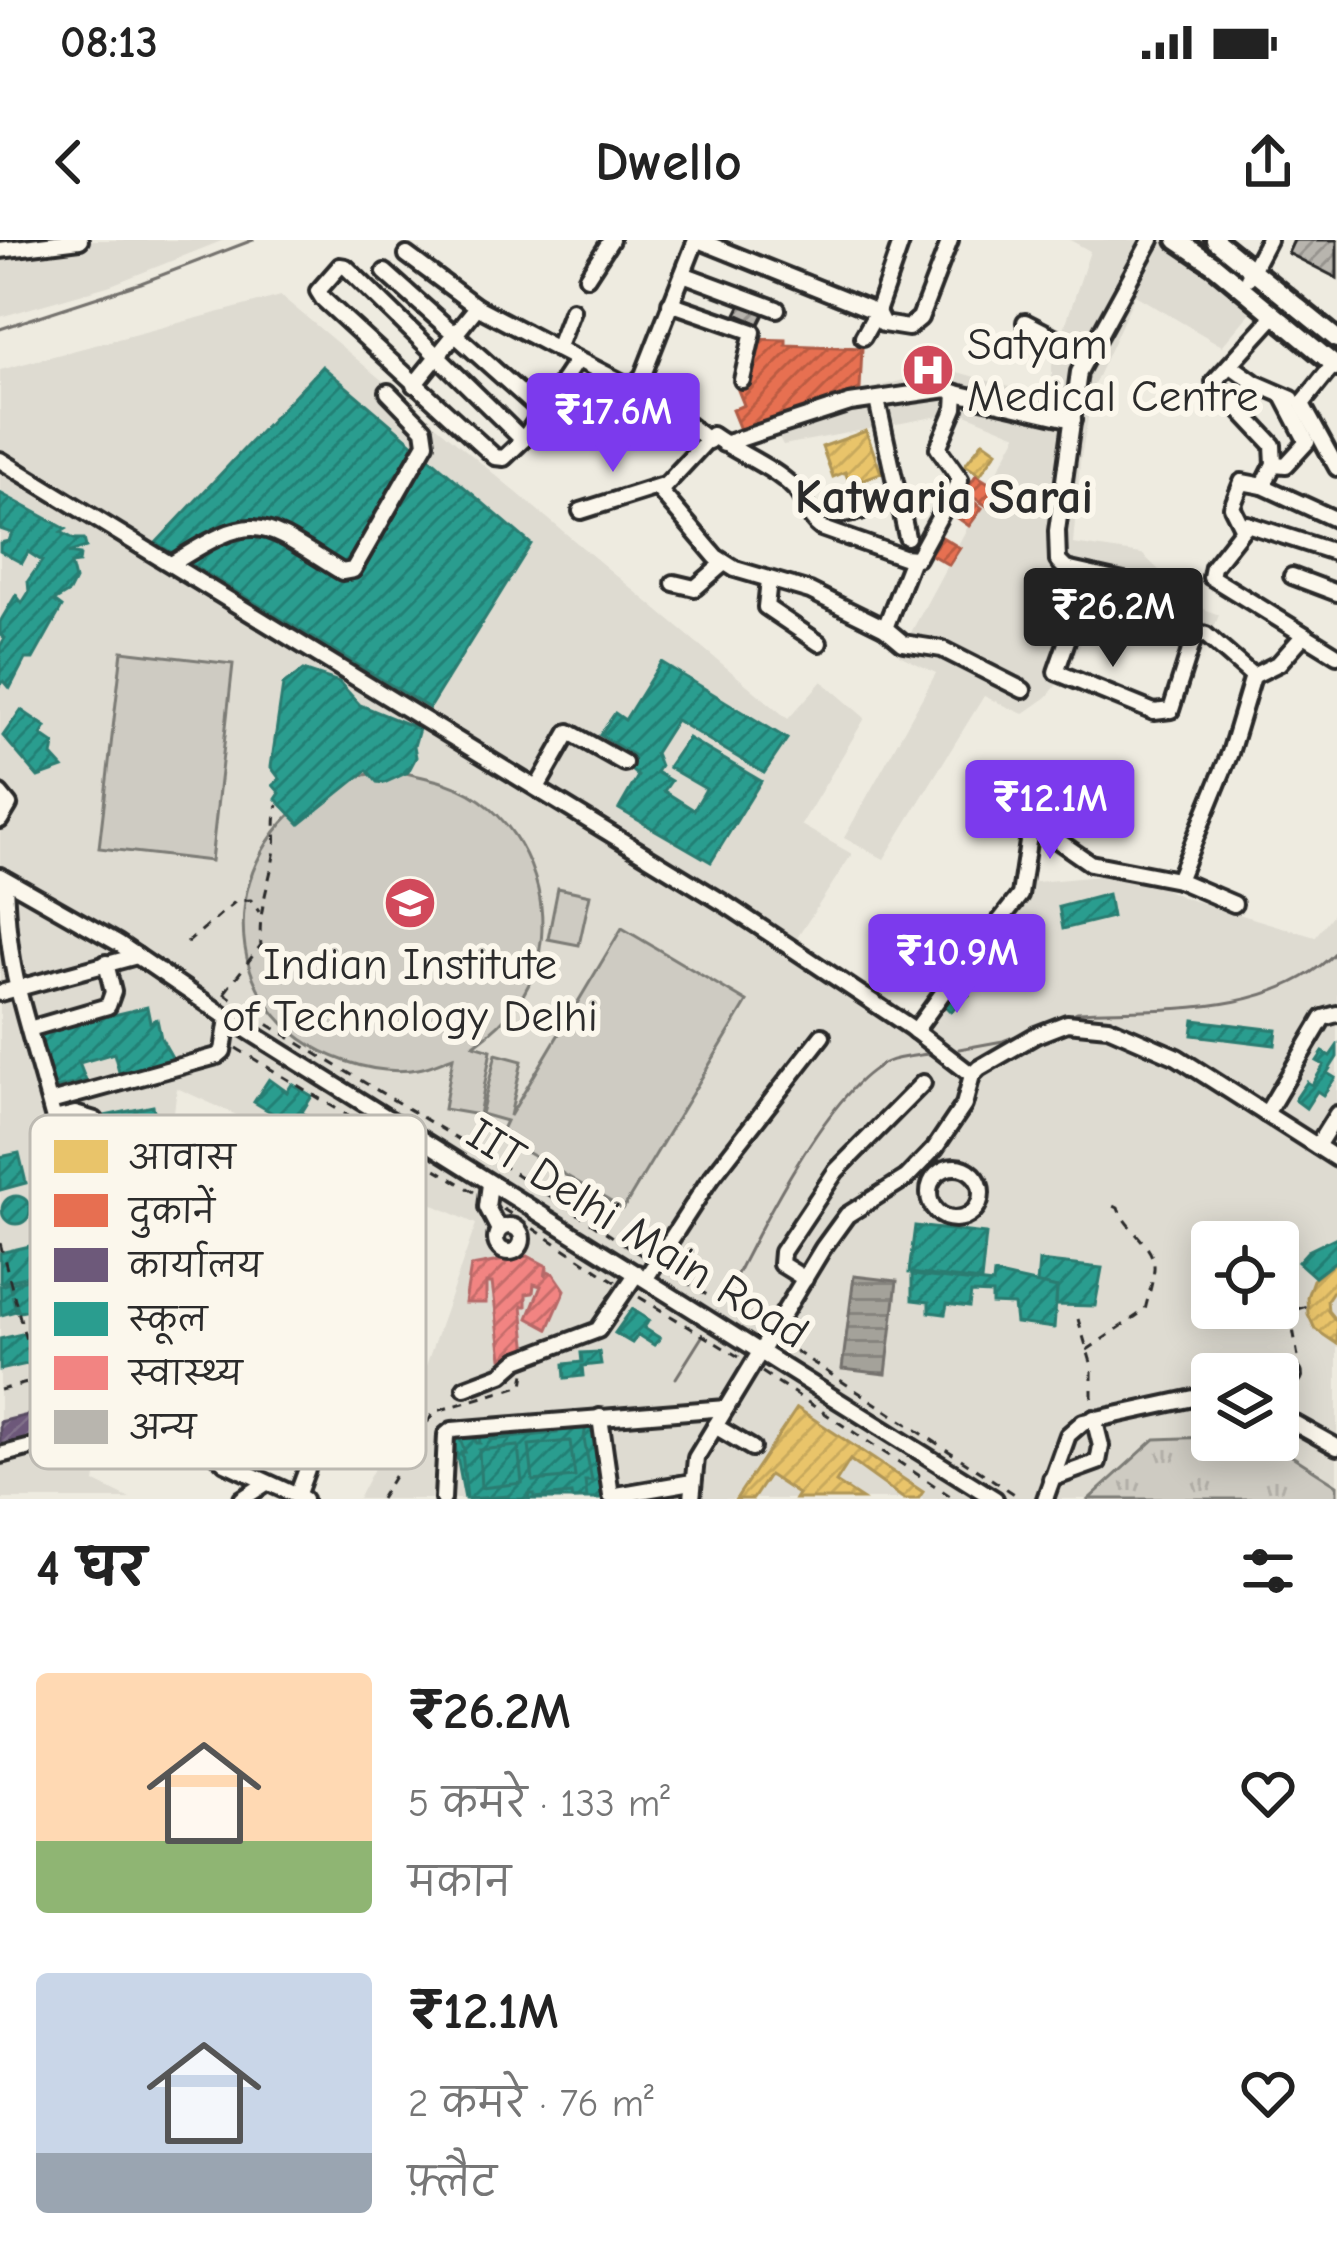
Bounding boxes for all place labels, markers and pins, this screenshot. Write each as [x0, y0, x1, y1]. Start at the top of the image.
place label: Satyam Medical Centre [967, 318, 1259, 422]
hospital icon: Satyam Medical Centre [900, 342, 956, 398]
pin: ₹17.6M [515, 373, 711, 475]
pin: ₹26.2M [1015, 568, 1211, 670]
pin: ₹12.1M [952, 760, 1148, 862]
school or university icon: Indian Institute of Technology Delhi [382, 875, 438, 931]
pin: ₹10.9M [859, 914, 1055, 1016]
place label: Indian Institute of Technology Delhi [222, 938, 598, 1042]

